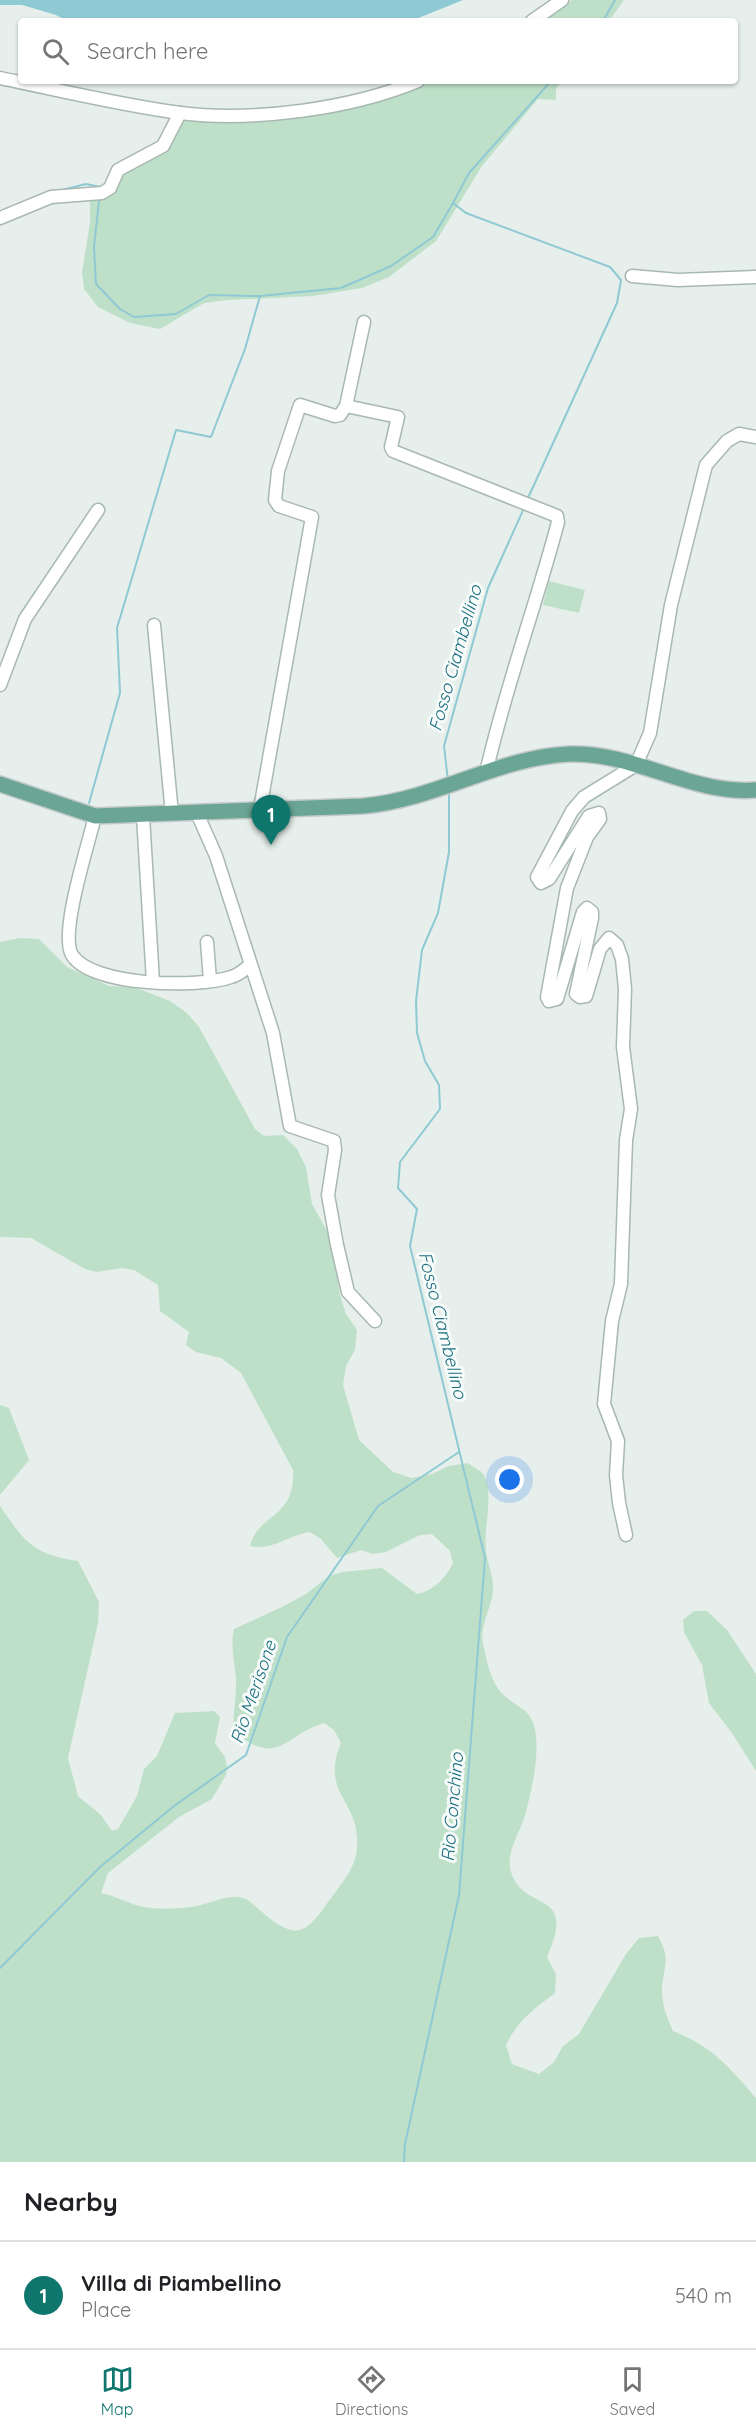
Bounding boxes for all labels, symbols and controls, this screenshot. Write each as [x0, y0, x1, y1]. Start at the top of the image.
search box [18, 18, 738, 84]
icon: search [39, 35, 72, 68]
text: Search here [87, 37, 208, 65]
water label: Fosso Ciambellino [423, 581, 487, 734]
pin: 1 [252, 796, 290, 845]
water label: Fosso Ciambellino [414, 1249, 473, 1402]
your location [495, 1465, 524, 1494]
water label: Rio Merisone [225, 1637, 282, 1747]
water label: Rio Conchino [436, 1750, 468, 1862]
text: Nearby [24, 2185, 118, 2218]
text: Villa di Piambellino [81, 2269, 281, 2297]
text: 1 [40, 2283, 47, 2308]
text: 540 m [675, 2283, 732, 2308]
text: Place [81, 2297, 131, 2322]
tab: Map [101, 2363, 134, 2419]
tab: Directions [335, 2363, 408, 2419]
tab: Saved [610, 2363, 655, 2419]

